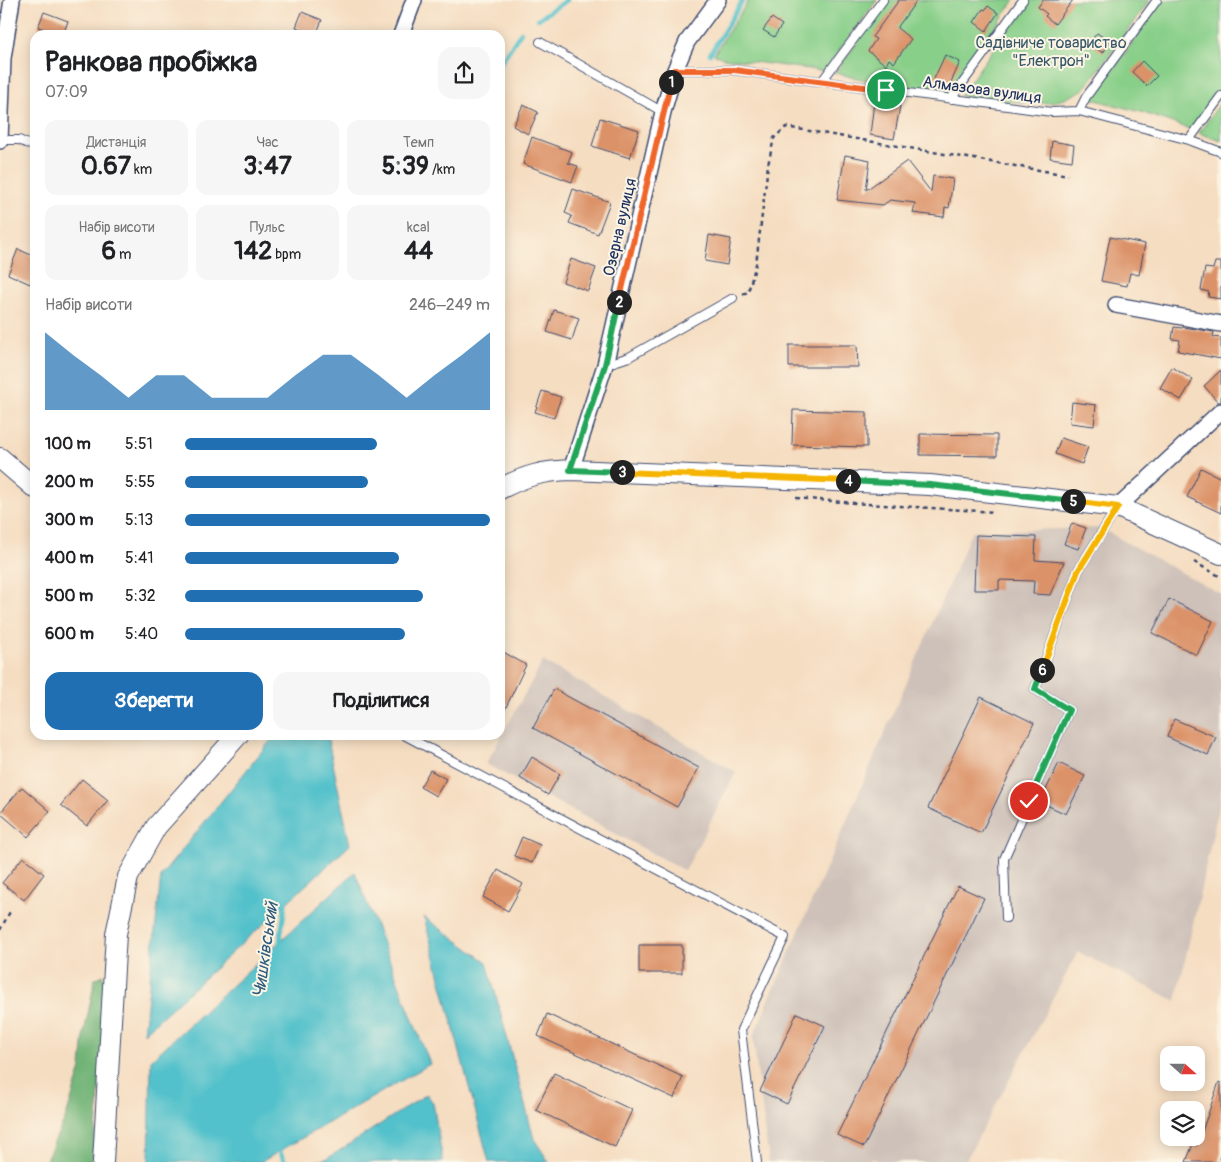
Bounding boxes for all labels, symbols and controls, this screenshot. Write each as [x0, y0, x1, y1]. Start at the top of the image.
park label: Садівниче товариство "Електрон" [975, 33, 1127, 71]
text: Ранкова пробіжка [45, 45, 257, 80]
button: share [438, 47, 490, 99]
pin [865, 69, 907, 111]
pin: 1 [658, 70, 684, 94]
street label: Алмазова вулиця [921, 72, 1043, 108]
text: 1 [669, 74, 674, 91]
icon: arrive [872, 76, 900, 104]
text: 07:09 [45, 82, 88, 102]
text: Дистанція [87, 134, 146, 151]
text: Час [256, 134, 279, 151]
text: Темп [403, 134, 434, 151]
text: 0.67 [81, 151, 131, 182]
text: 3:47 [243, 151, 292, 182]
text: 5:39 [382, 151, 429, 182]
text: km [131, 161, 152, 178]
text: /km [429, 161, 455, 178]
street label: Озерна вулиця [599, 176, 641, 278]
text: Набір висоти [78, 219, 155, 236]
text: Пульс [250, 219, 285, 236]
text: kcal [407, 219, 430, 236]
text: 6 [101, 236, 116, 267]
text: 142 [234, 236, 272, 267]
text: 44 [404, 236, 433, 267]
text: m [116, 246, 132, 263]
text: bpm [272, 246, 301, 263]
pin: 2 [606, 290, 632, 314]
text: 2 [616, 294, 623, 311]
text: Набір висоти [45, 295, 132, 315]
text: 246–249 m [409, 295, 490, 315]
text: 100 m [45, 434, 91, 454]
text: 5:51 [125, 434, 153, 454]
pin: 3 [610, 460, 634, 484]
text: 3 [619, 464, 626, 481]
pin: 4 [836, 468, 860, 494]
text: 200 m [45, 472, 93, 492]
text: 5:55 [125, 472, 155, 492]
text: 4 [844, 473, 853, 490]
pin: 5 [1060, 488, 1086, 514]
text: 5 [1070, 493, 1077, 510]
text: 300 m [45, 510, 93, 530]
text: 5:13 [125, 510, 153, 530]
text: 400 m [45, 548, 94, 568]
text: 5:41 [125, 548, 153, 568]
text: 500 m [45, 586, 93, 606]
text: 5:32 [125, 586, 156, 606]
text: 600 m [45, 624, 94, 644]
text: 5:40 [125, 624, 158, 644]
pin: 6 [1030, 658, 1054, 682]
text: 6 [1038, 662, 1047, 679]
button: Зберегти [45, 672, 263, 730]
button: Поділитися [273, 672, 490, 730]
pin [1008, 780, 1050, 822]
icon: check [1015, 787, 1043, 815]
water label: Чишківський [247, 899, 284, 999]
north arrow [1160, 1046, 1205, 1091]
map controls [1160, 1046, 1205, 1146]
button: layers [1160, 1101, 1205, 1146]

